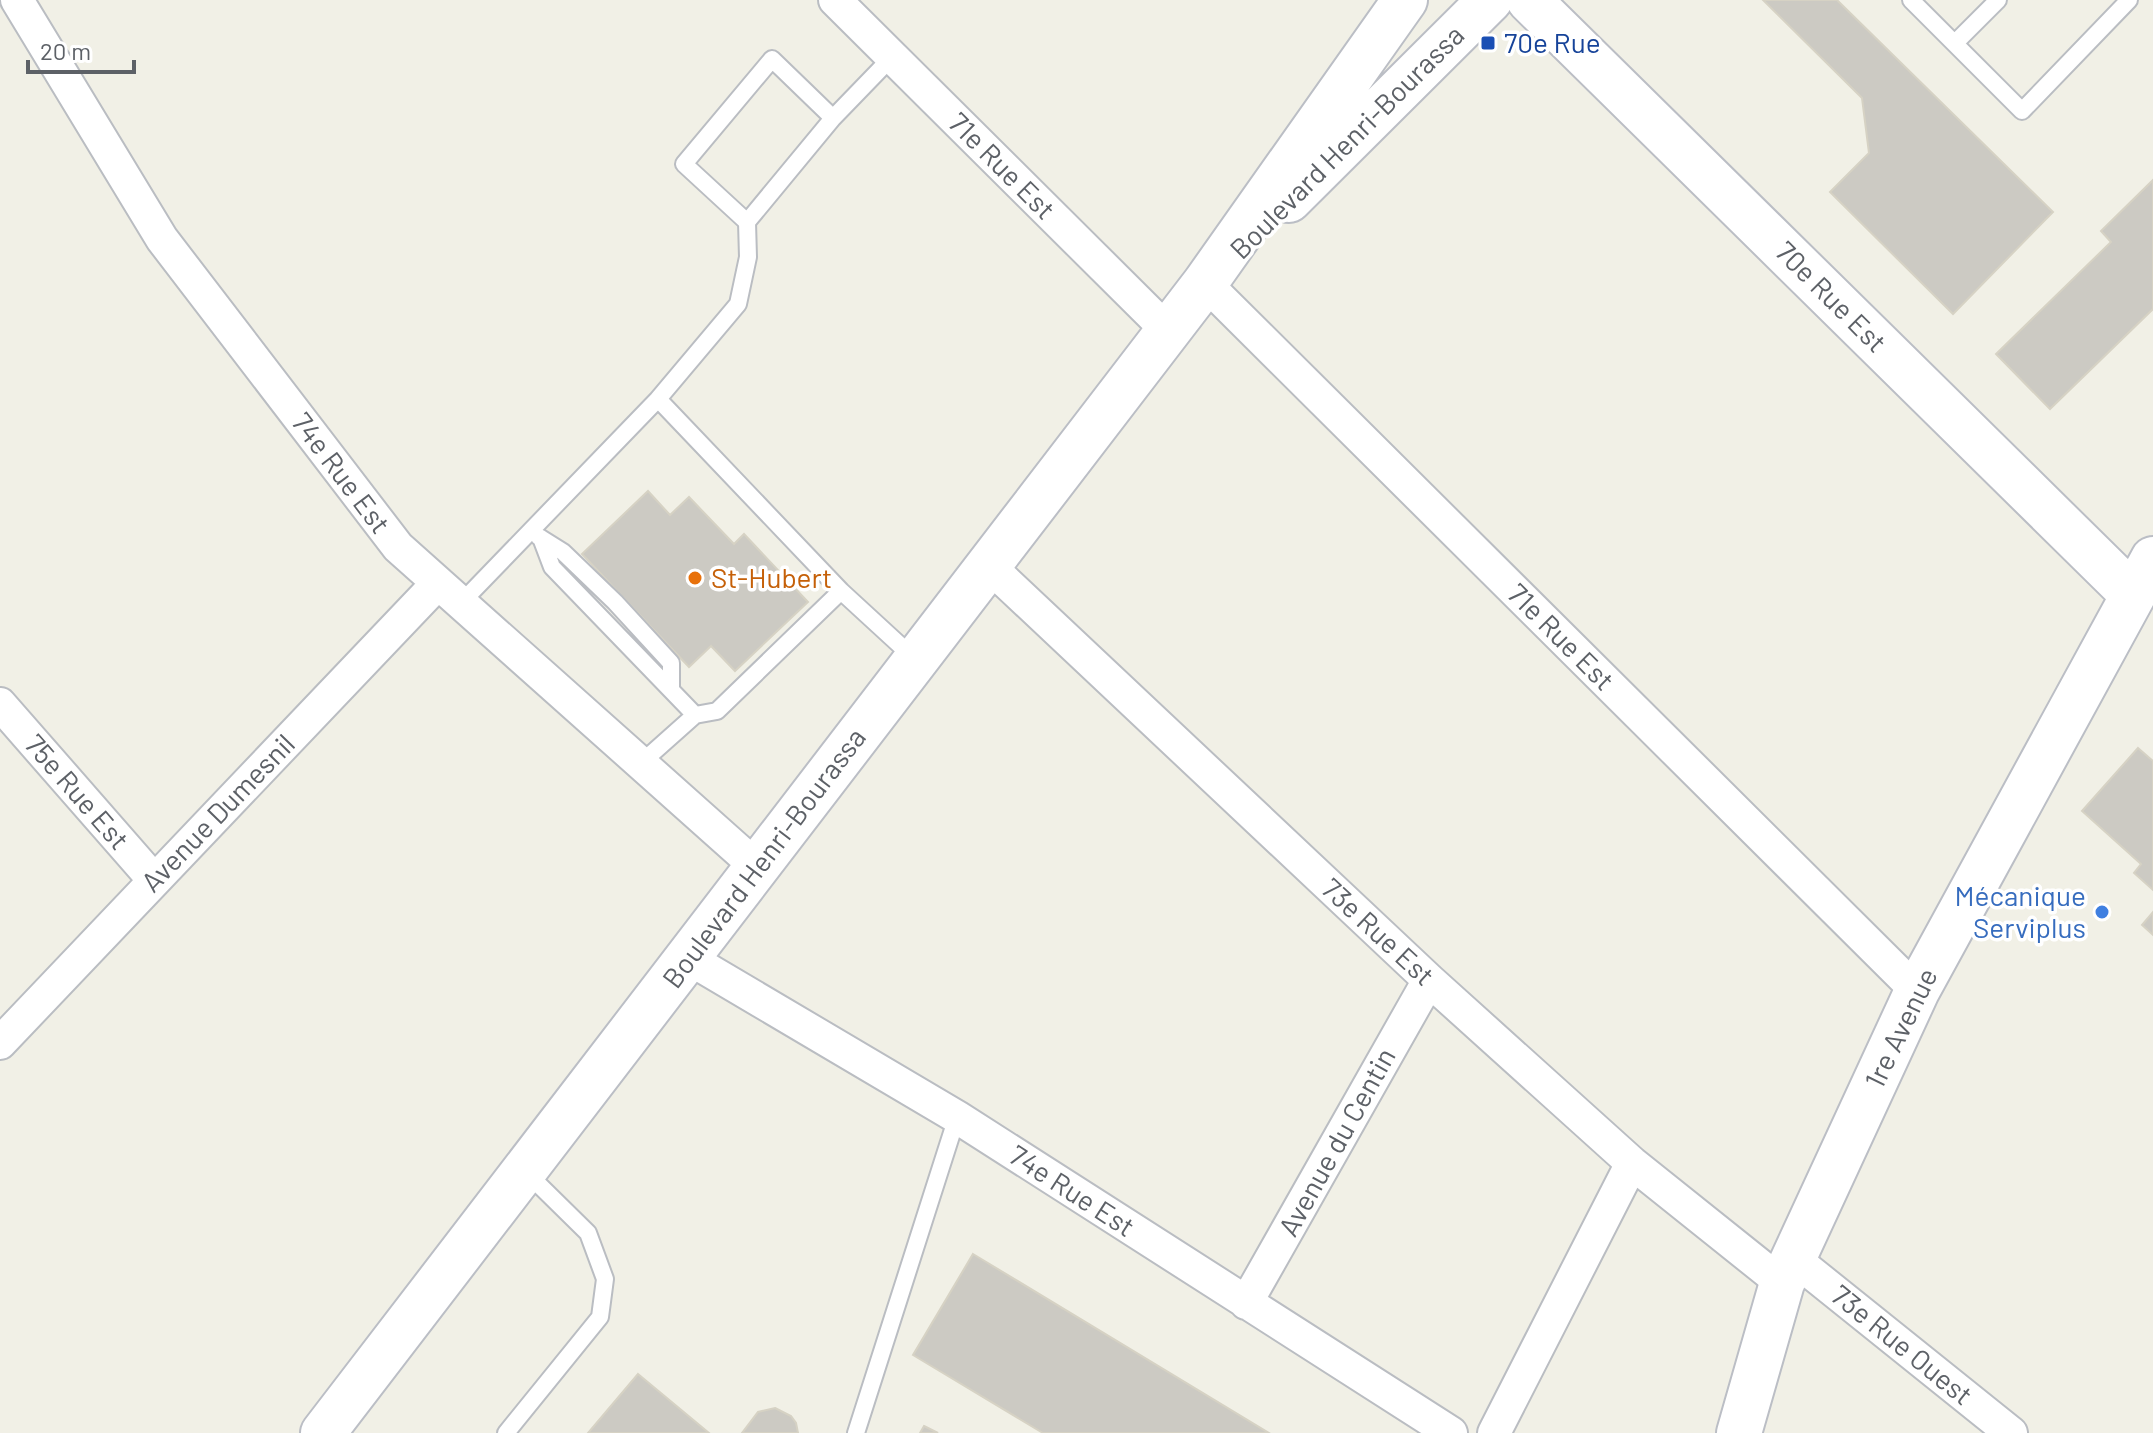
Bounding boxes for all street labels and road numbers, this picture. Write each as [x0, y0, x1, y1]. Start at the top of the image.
street label: Boulevard Henri-Bourassa [1222, 17, 1470, 265]
street label: 71e Rue Est [942, 105, 1063, 226]
street label: 70e Rue Est [1769, 234, 1894, 359]
street label: 74e Rue Est [285, 405, 398, 540]
street label: 71e Rue Est [1501, 576, 1622, 697]
street label: Boulevard Henri-Bourassa [654, 721, 872, 994]
street label: Avenue Dumesnil [133, 726, 301, 898]
street label: 75e Rue Est [19, 727, 137, 856]
street label: 73e Rue Est [1315, 871, 1442, 992]
street label: 1re Avenue [1856, 962, 1944, 1093]
street label: Avenue du Centin [1270, 1041, 1402, 1242]
street label: 74e Rue Est [1004, 1137, 1142, 1243]
street label: 73e Rue Ouest [1825, 1277, 1980, 1411]

